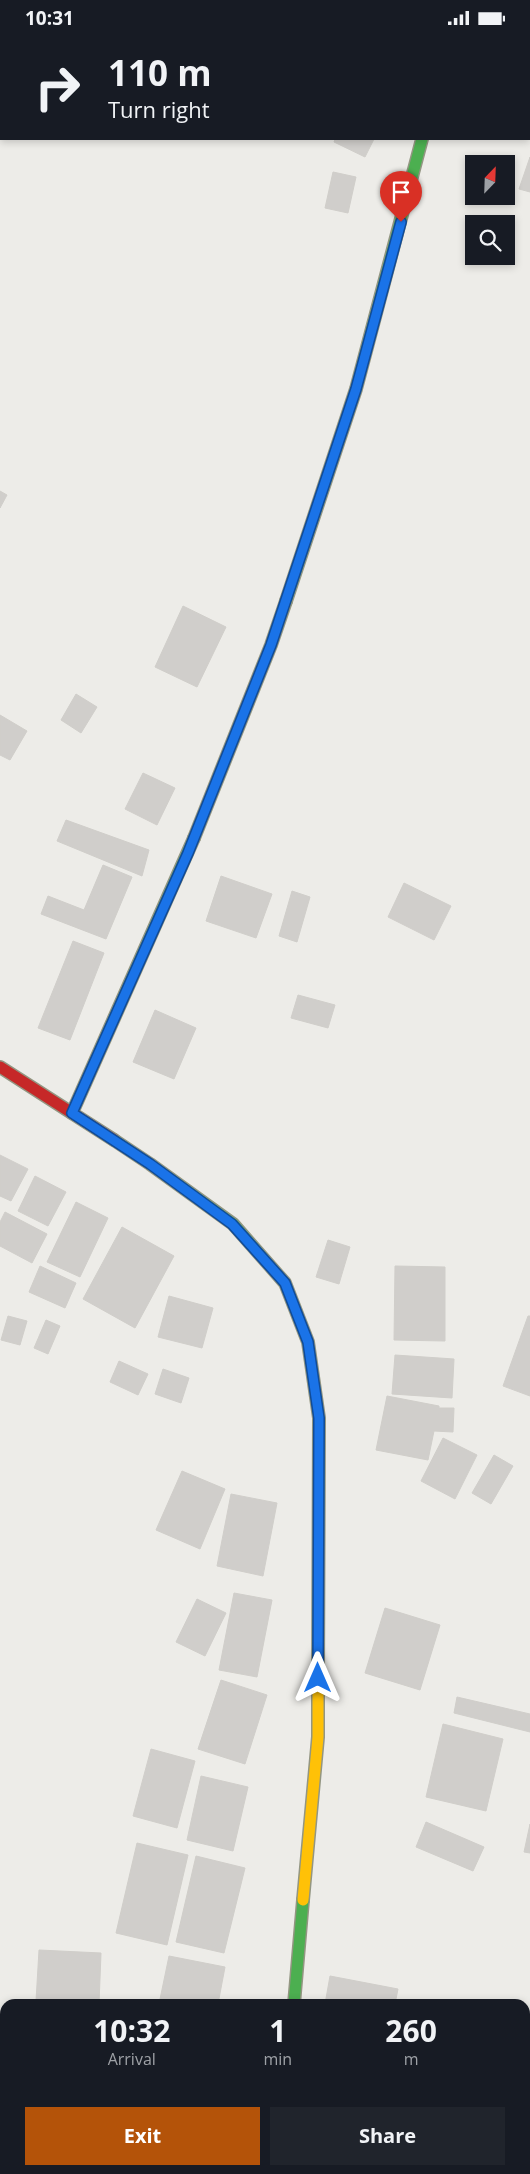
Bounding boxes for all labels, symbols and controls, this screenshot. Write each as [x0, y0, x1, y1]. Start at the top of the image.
text: 10:31 [25, 5, 74, 31]
text: 110 m [108, 49, 212, 96]
icon: right [25, 55, 90, 120]
text: Turn right [108, 94, 210, 124]
north arrow [465, 155, 515, 205]
map controls [465, 155, 515, 265]
pin [380, 171, 422, 222]
icon: arrive [387, 178, 415, 206]
button: search [465, 215, 515, 265]
position arrow [291, 1651, 343, 1703]
text: 10:32 [93, 2010, 170, 2051]
text: 1 [269, 2010, 286, 2051]
text: 260 [385, 2010, 437, 2051]
text: Arrival [108, 2048, 156, 2070]
text: min [264, 2048, 292, 2070]
text: m [404, 2048, 419, 2070]
button: Exit [25, 2107, 260, 2165]
button: Share [270, 2107, 505, 2165]

